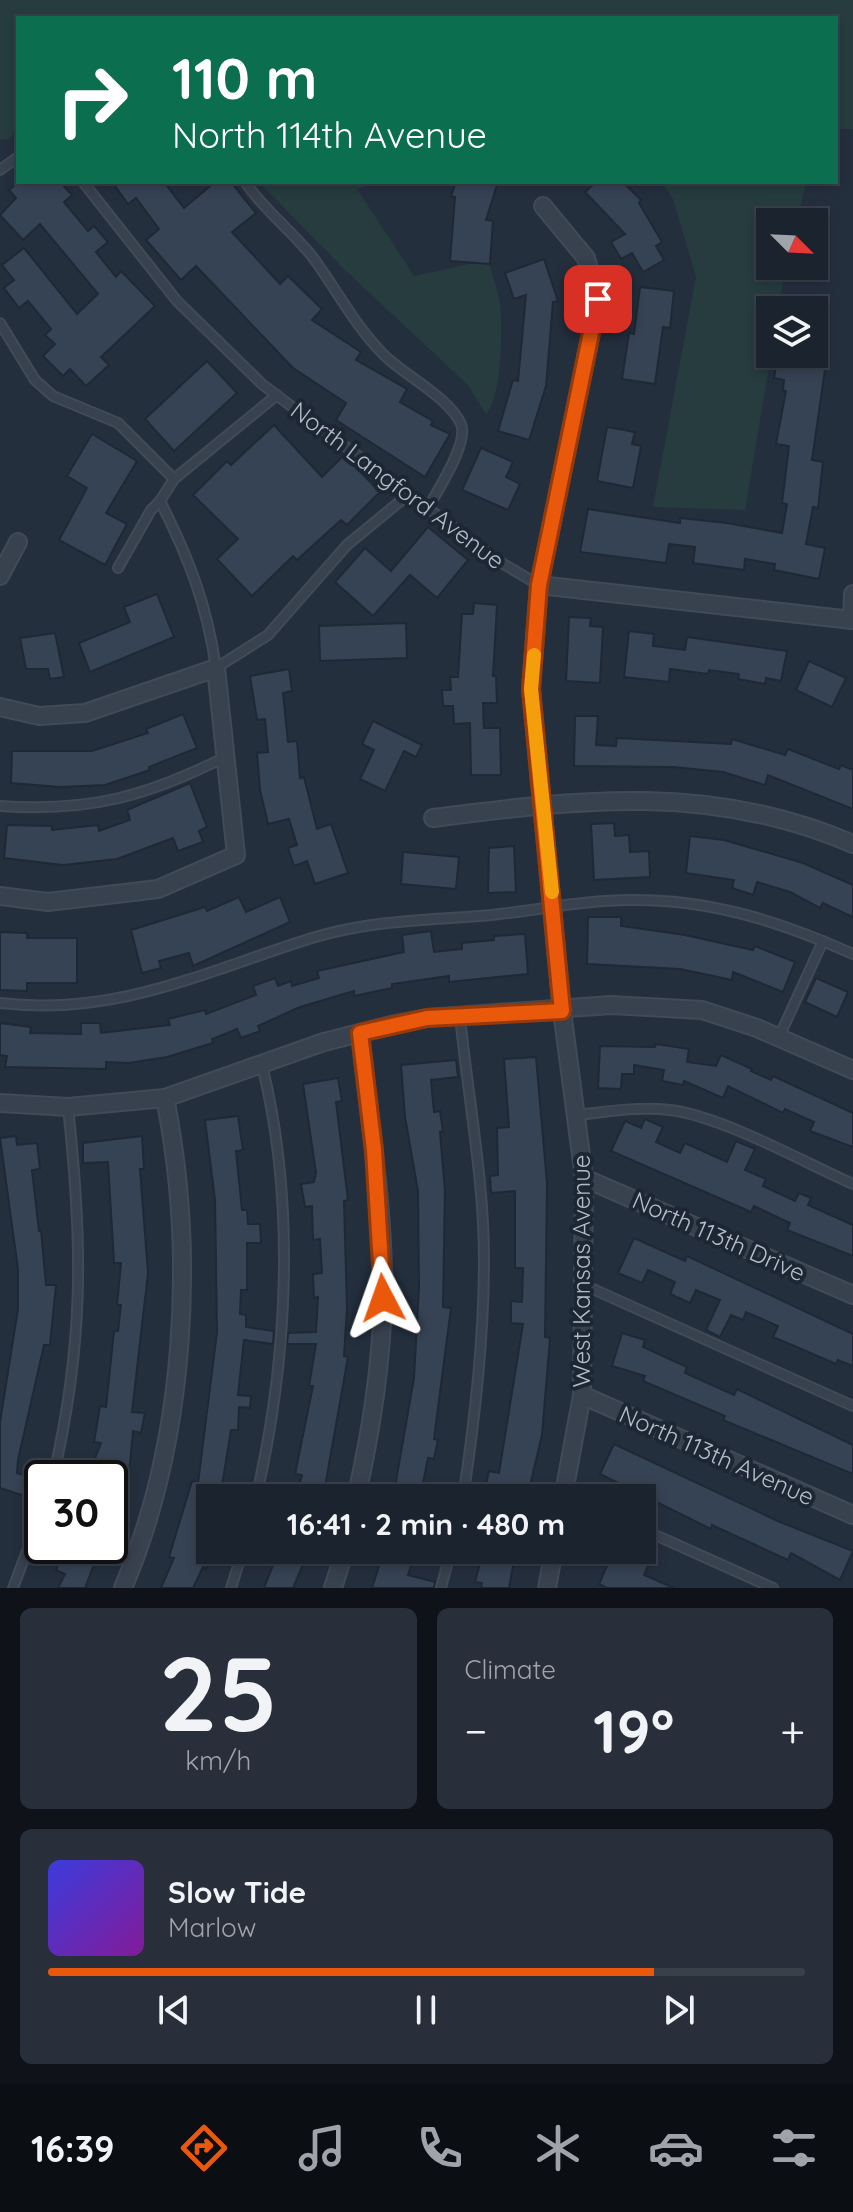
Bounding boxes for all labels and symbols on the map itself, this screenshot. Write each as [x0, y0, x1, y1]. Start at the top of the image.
north arrow [756, 208, 828, 280]
pin [564, 265, 632, 333]
street label: North Langford Avenue [285, 395, 511, 575]
street label: West Kansas Avenue [566, 1155, 596, 1387]
street label: North 113th Drive [628, 1184, 810, 1288]
position arrow [341, 1256, 425, 1340]
street label: North 113th Avenue [615, 1399, 819, 1511]
speed limit sign: 30 [24, 1460, 128, 1564]

